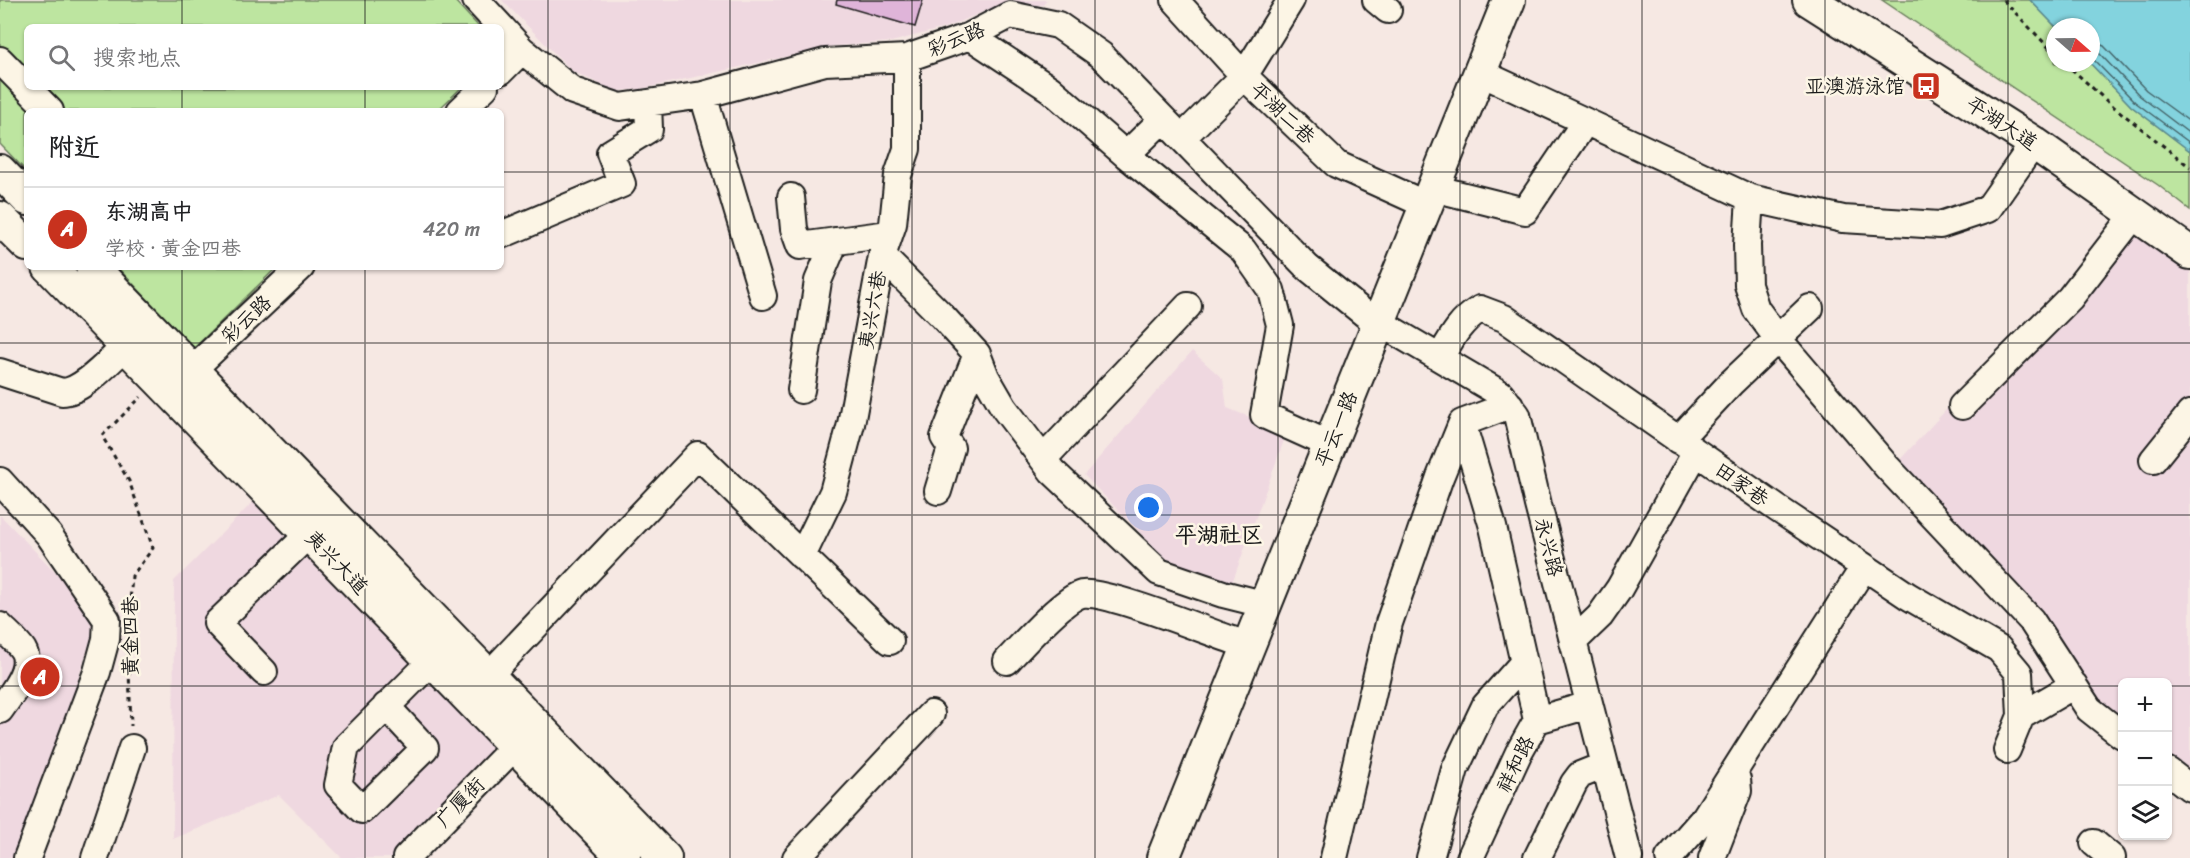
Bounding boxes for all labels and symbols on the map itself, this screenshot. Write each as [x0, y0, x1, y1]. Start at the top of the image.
street label: 彩云路 [922, 12, 991, 67]
north arrow [2046, 18, 2100, 72]
place label: 亚澳游泳馆 [1805, 69, 1905, 104]
bus stop icon: 亚澳游泳馆 [1910, 70, 1942, 102]
street label: 平湖二巷 [1241, 73, 1325, 154]
street label: 平湖大道 [1959, 87, 2045, 160]
street label: 夷兴六巷 [848, 267, 897, 353]
street label: 彩云路 [212, 285, 281, 353]
street label: 平云一路 [1305, 385, 1368, 473]
street label: 田家巷 [1707, 453, 1777, 517]
your location [1134, 493, 1163, 522]
street label: 永兴路 [1524, 514, 1573, 581]
district label: 平湖社区 [1175, 515, 1263, 554]
street label: 夷兴大道 [296, 521, 377, 603]
street label: 黄金四巷 [113, 595, 148, 676]
pin: A [20, 654, 60, 700]
street label: 祥和路 [1487, 729, 1545, 799]
street label: 广厦街 [427, 769, 494, 836]

